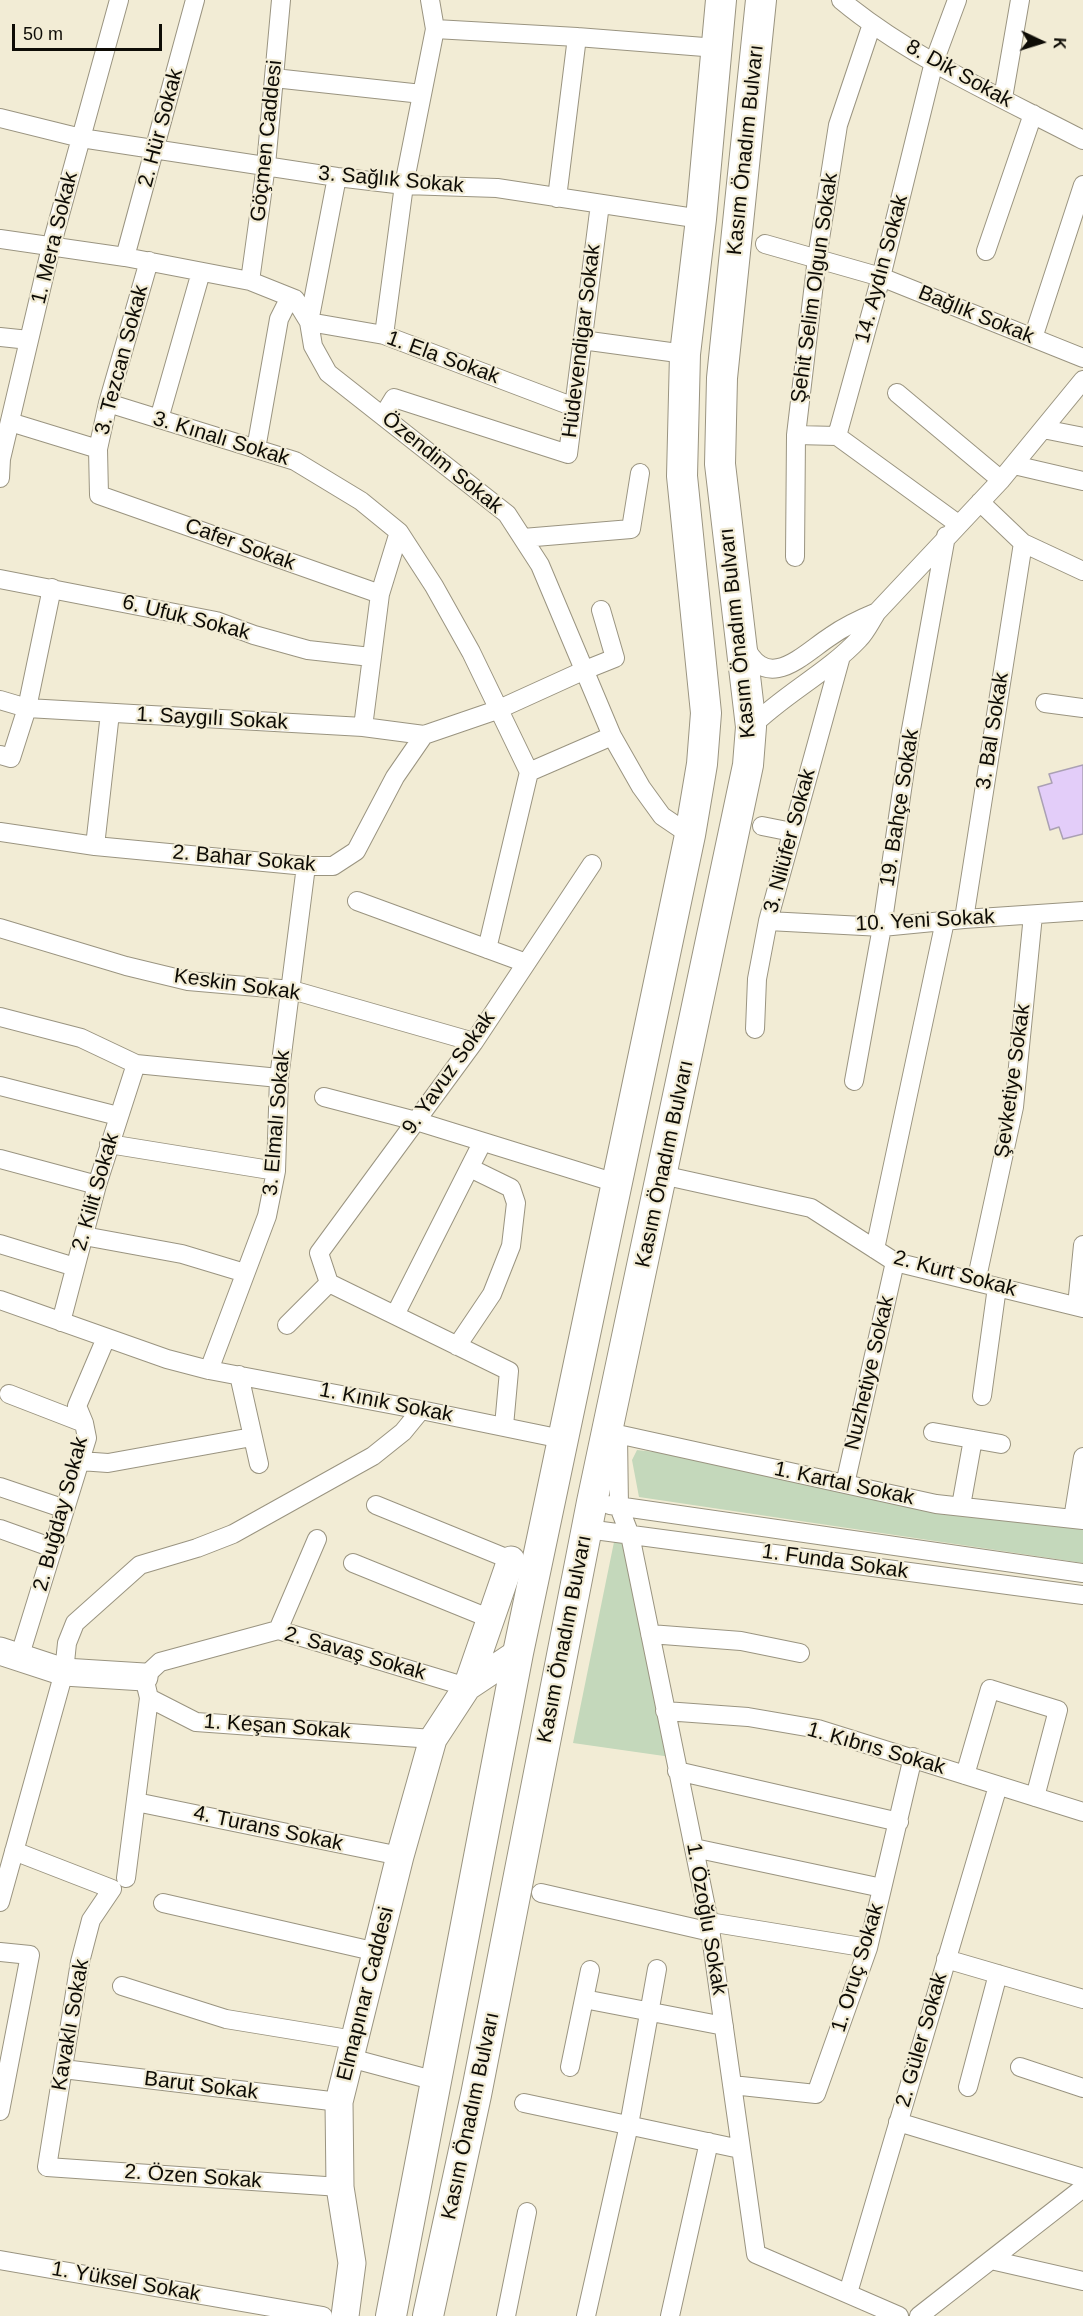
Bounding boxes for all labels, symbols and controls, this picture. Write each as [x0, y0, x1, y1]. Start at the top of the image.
scale bar [15, 12, 165, 50]
north arrow [1011, 12, 1071, 72]
text: 50 m [23, 24, 63, 44]
street label: 8. Dik Sokak [901, 34, 1017, 114]
text: K [1051, 37, 1068, 50]
street label: Kasım Önadım Bulvarı [722, 44, 770, 256]
street label: Göçmen Caddesi [246, 59, 288, 223]
street label: 2. Hür Sokak [133, 66, 189, 190]
street label: 3. Sağlık Sokak [317, 161, 465, 199]
street label: 1. Mera Sokak [26, 169, 84, 307]
street label: Şehit Selim Olgun Sokak [786, 171, 844, 405]
street label: 14. Aydın Sokak [850, 192, 914, 346]
street label: Hüdevendigar Sokak [558, 243, 606, 439]
street label: Bağlık Sokak [914, 280, 1038, 350]
street label: 3. Tezcan Sokak [90, 282, 154, 438]
street label: 1. Ela Sokak [383, 326, 503, 390]
street label: 3. Kınalı Sokak [150, 406, 292, 472]
street label: Özendim Sokak [376, 407, 508, 519]
street label: Cafer Sokak [181, 513, 299, 577]
street label: Kasım Önadım Bulvarı [714, 527, 762, 739]
street label: 6. Ufuk Sokak [120, 590, 252, 646]
street label: 3. Bal Sokak [971, 671, 1015, 791]
street label: 1. Saygılı Sokak [136, 702, 288, 736]
street label: 19. Bahçe Sokak [875, 728, 925, 888]
street label: 3. Nilüfer Sokak [759, 766, 821, 916]
street label: 2. Bahar Sokak [171, 840, 317, 878]
street label: 10. Yeni Sokak [855, 905, 995, 937]
street label: Keskin Sokak [172, 964, 302, 1006]
street label: Şevketiye Sokak [990, 1002, 1036, 1160]
street label: 9. Yavuz Sokak [397, 1007, 501, 1139]
street label: 3. Elmalı Sokak [258, 1049, 296, 1197]
street label: Kasım Önadım Bulvarı [631, 1058, 699, 1270]
street label: 2. Kilit Sokak [67, 1130, 125, 1254]
street label: 2. Kurt Sokak [891, 1246, 1019, 1302]
street label: Nuzhetiye Sokak [840, 1293, 900, 1453]
street label: 1. Kınık Sokak [317, 1378, 455, 1428]
street label: 2. Buğday Sokak [28, 1434, 94, 1594]
street label: 1. Kartal Sokak [772, 1457, 916, 1511]
street label: Kasım Önadım Bulvarı [532, 1533, 598, 1745]
street label: 1. Funda Sokak [760, 1539, 910, 1585]
street label: 2. Savaş Sokak [281, 1622, 429, 1686]
street label: 1. Keşan Sokak [203, 1709, 351, 1745]
street label: 1. Kıbrıs Sokak [804, 1717, 948, 1781]
street label: 4. Turans Sokak [191, 1801, 345, 1857]
street label: 1. Özoğlu Sokak [680, 1841, 732, 1997]
street label: 1. Oruç Sokak [826, 1901, 890, 2035]
street label: Elmapınar Caddesi [332, 1904, 400, 2084]
street label: Kavaklı Sokak [47, 1957, 95, 2093]
street label: 2. Güler Sokak [891, 1970, 953, 2110]
street label: Kasım Önadım Bulvarı [437, 2010, 505, 2222]
street label: Barut Sokak [143, 2067, 259, 2105]
street label: 2. Özen Sokak [123, 2160, 263, 2194]
street label: 1. Yüksel Sokak [50, 2257, 202, 2307]

